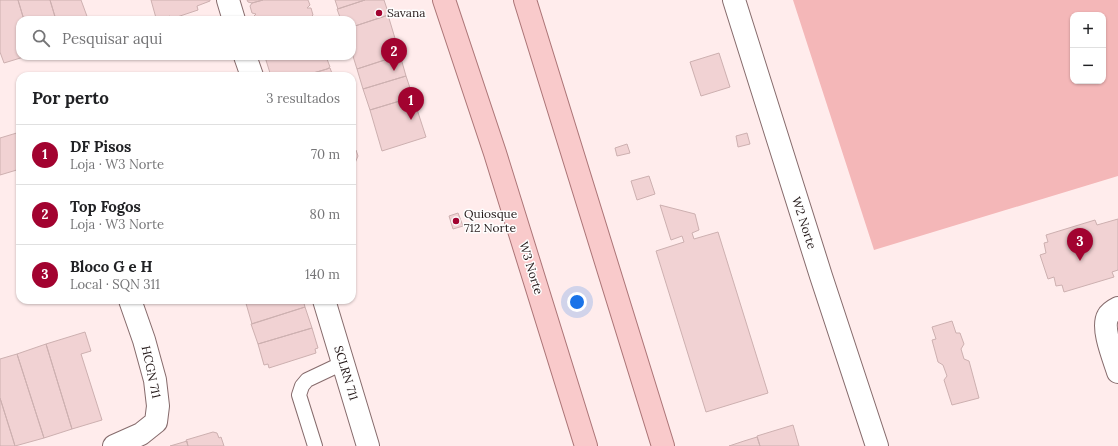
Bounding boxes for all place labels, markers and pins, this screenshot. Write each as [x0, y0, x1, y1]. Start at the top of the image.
place label: Savana [387, 5, 425, 20]
marker: Savana [374, 8, 384, 18]
pin: 2 [381, 38, 407, 71]
pin: 1 [398, 87, 424, 120]
place label: Quiosque 712 Norte [464, 206, 518, 235]
marker: Quiosque 712 Norte [451, 216, 461, 226]
pin: 3 [1067, 228, 1093, 261]

